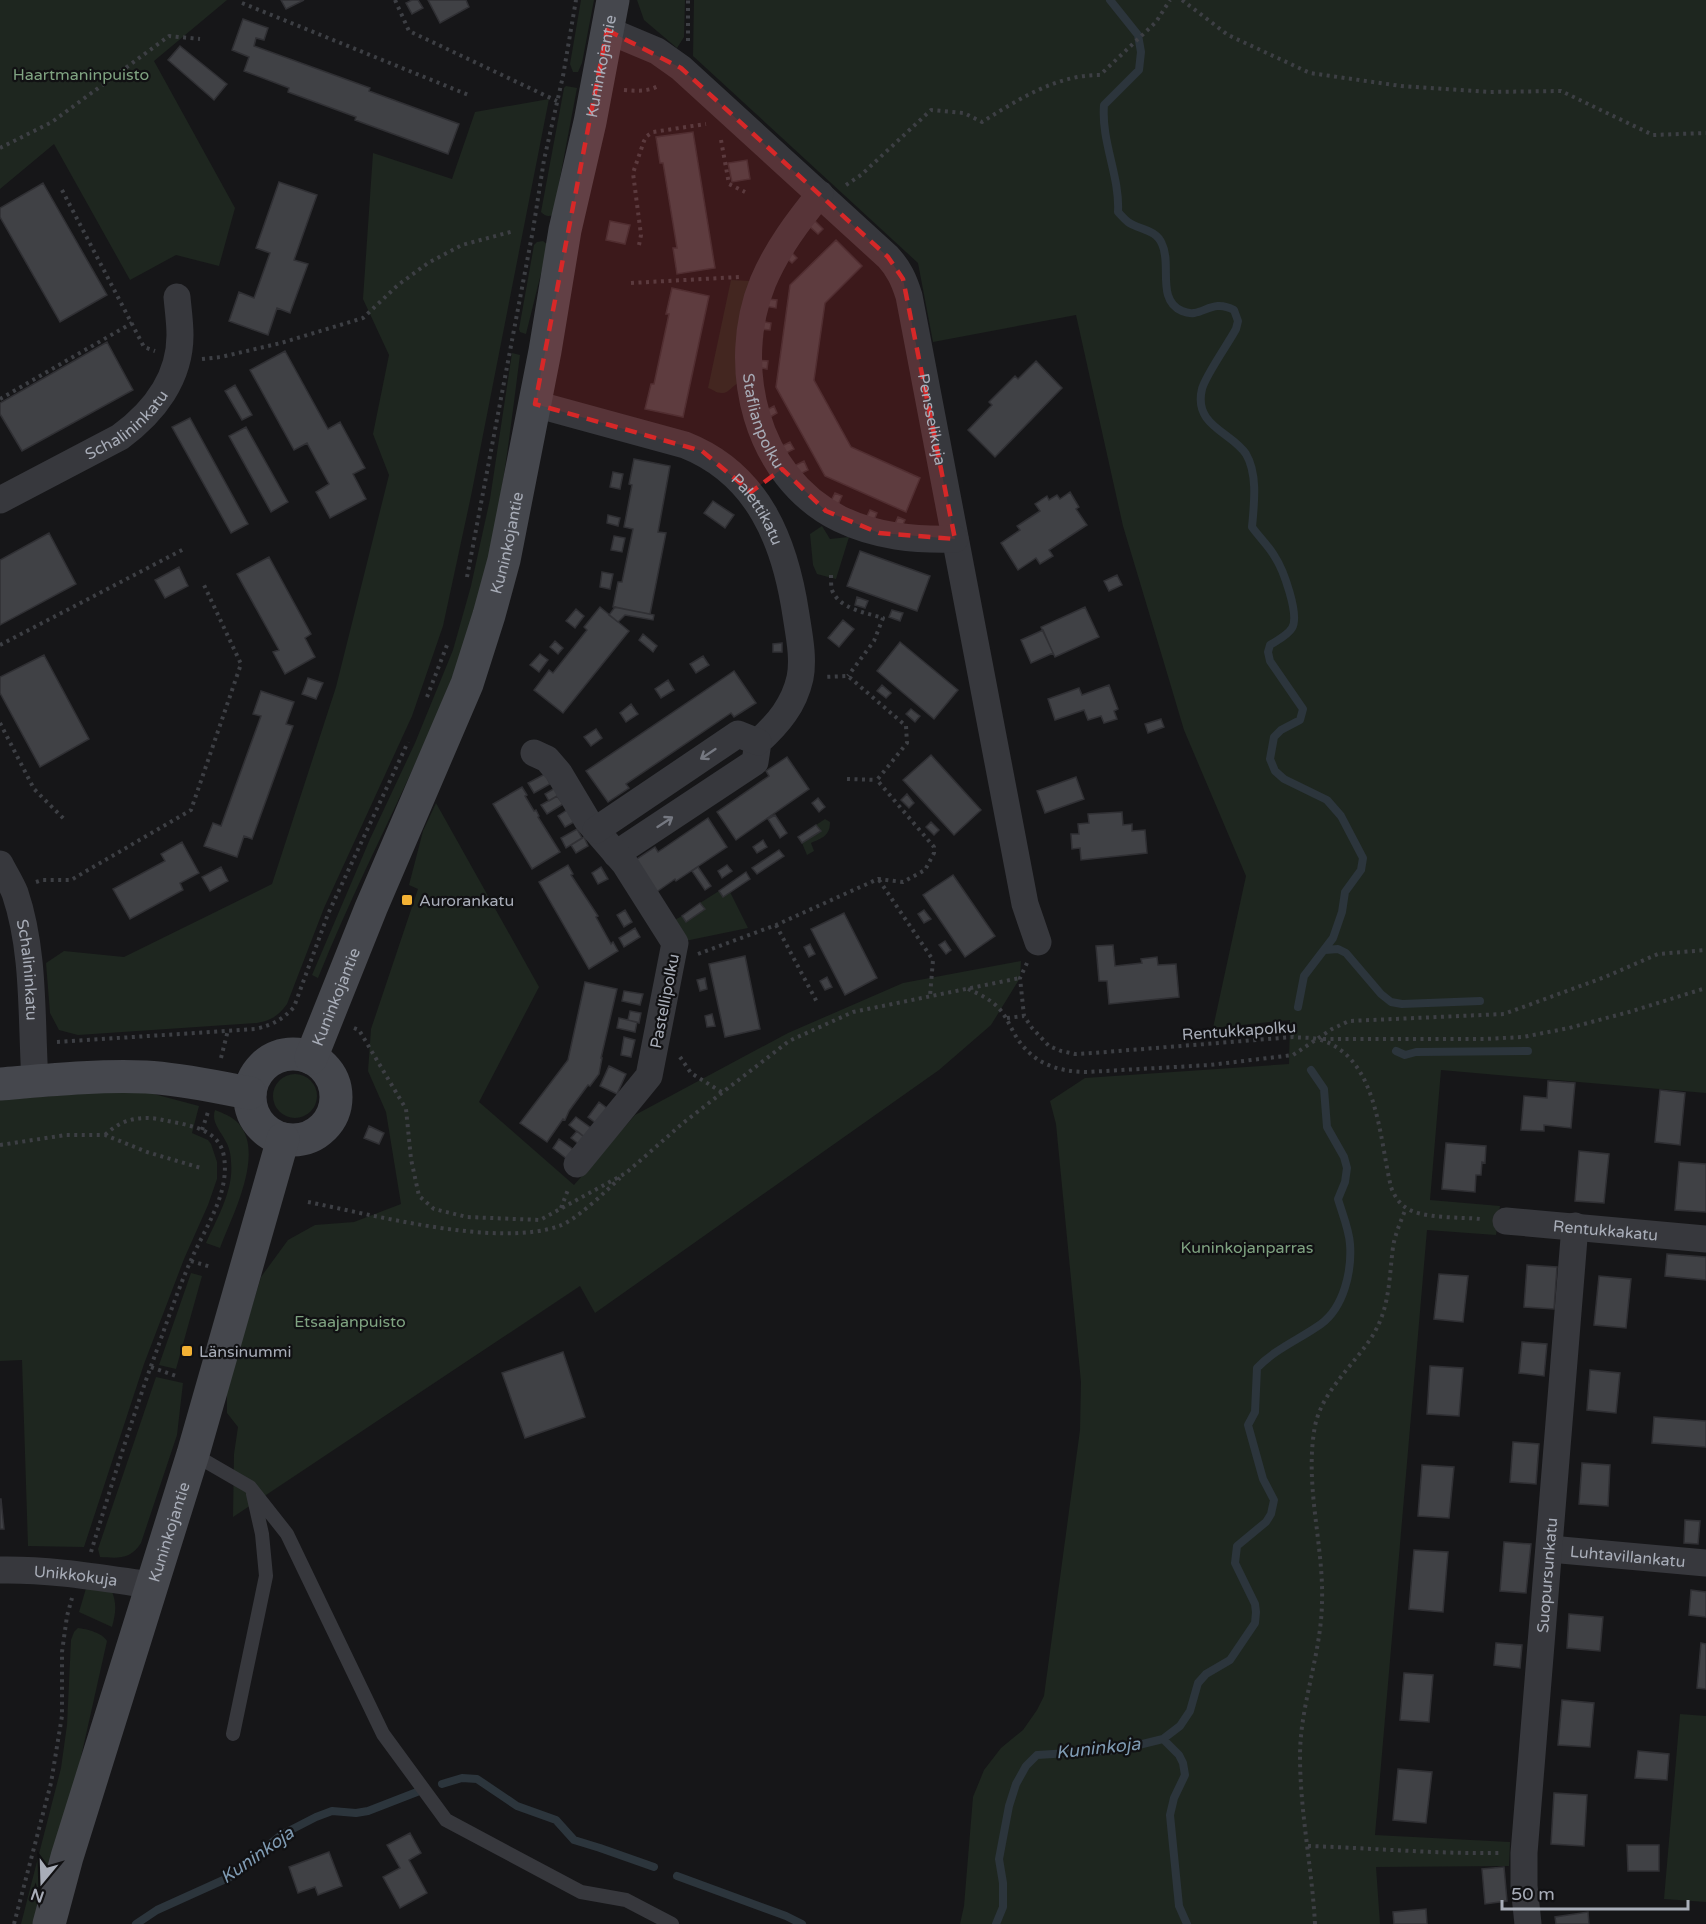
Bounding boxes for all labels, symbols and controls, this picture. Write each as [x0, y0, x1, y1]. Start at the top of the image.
street label: Kuninkojantie [582, 13, 621, 119]
park label: Haartmaninpuisto [13, 65, 149, 85]
street label: Staflianpolku [738, 372, 788, 473]
street label: Pensselikuja [913, 372, 950, 467]
street label: Schalininkatu [82, 386, 173, 465]
street label: Palettikatu [727, 469, 787, 548]
street label: Kuninkojantie [486, 490, 528, 596]
one-way arrow [699, 748, 716, 761]
one-way arrow [656, 815, 673, 828]
place label: Aurorankatu [419, 891, 514, 911]
marker: Aurorankatu [400, 893, 414, 907]
street label: Schalininkatu [12, 918, 42, 1021]
street label: Kuninkojantie [308, 945, 365, 1049]
street label: Pastellipolku [646, 952, 684, 1050]
street label: Rentukkapolku [1181, 1017, 1297, 1045]
street label: Rentukkakatu [1552, 1216, 1659, 1246]
park label: Kuninkojanparras [1180, 1238, 1314, 1258]
park label: Etsaajanpuisto [294, 1312, 406, 1332]
place label: Länsinummi [199, 1342, 291, 1362]
marker: Länsinummi [180, 1344, 194, 1358]
street label: Kuninkojantie [145, 1480, 195, 1585]
street label: Suopursunkatu [1533, 1517, 1562, 1634]
street label: Luhtavillankatu [1569, 1542, 1686, 1572]
street label: Unikkokuja [33, 1562, 119, 1591]
water label: Kuninkoja [1055, 1733, 1142, 1763]
water label: Kuninkoja [216, 1821, 299, 1888]
north arrow [12, 1852, 72, 1912]
scale bar [1502, 1873, 1688, 1911]
text: 50 m [1511, 1883, 1555, 1905]
text: N [28, 1884, 47, 1907]

